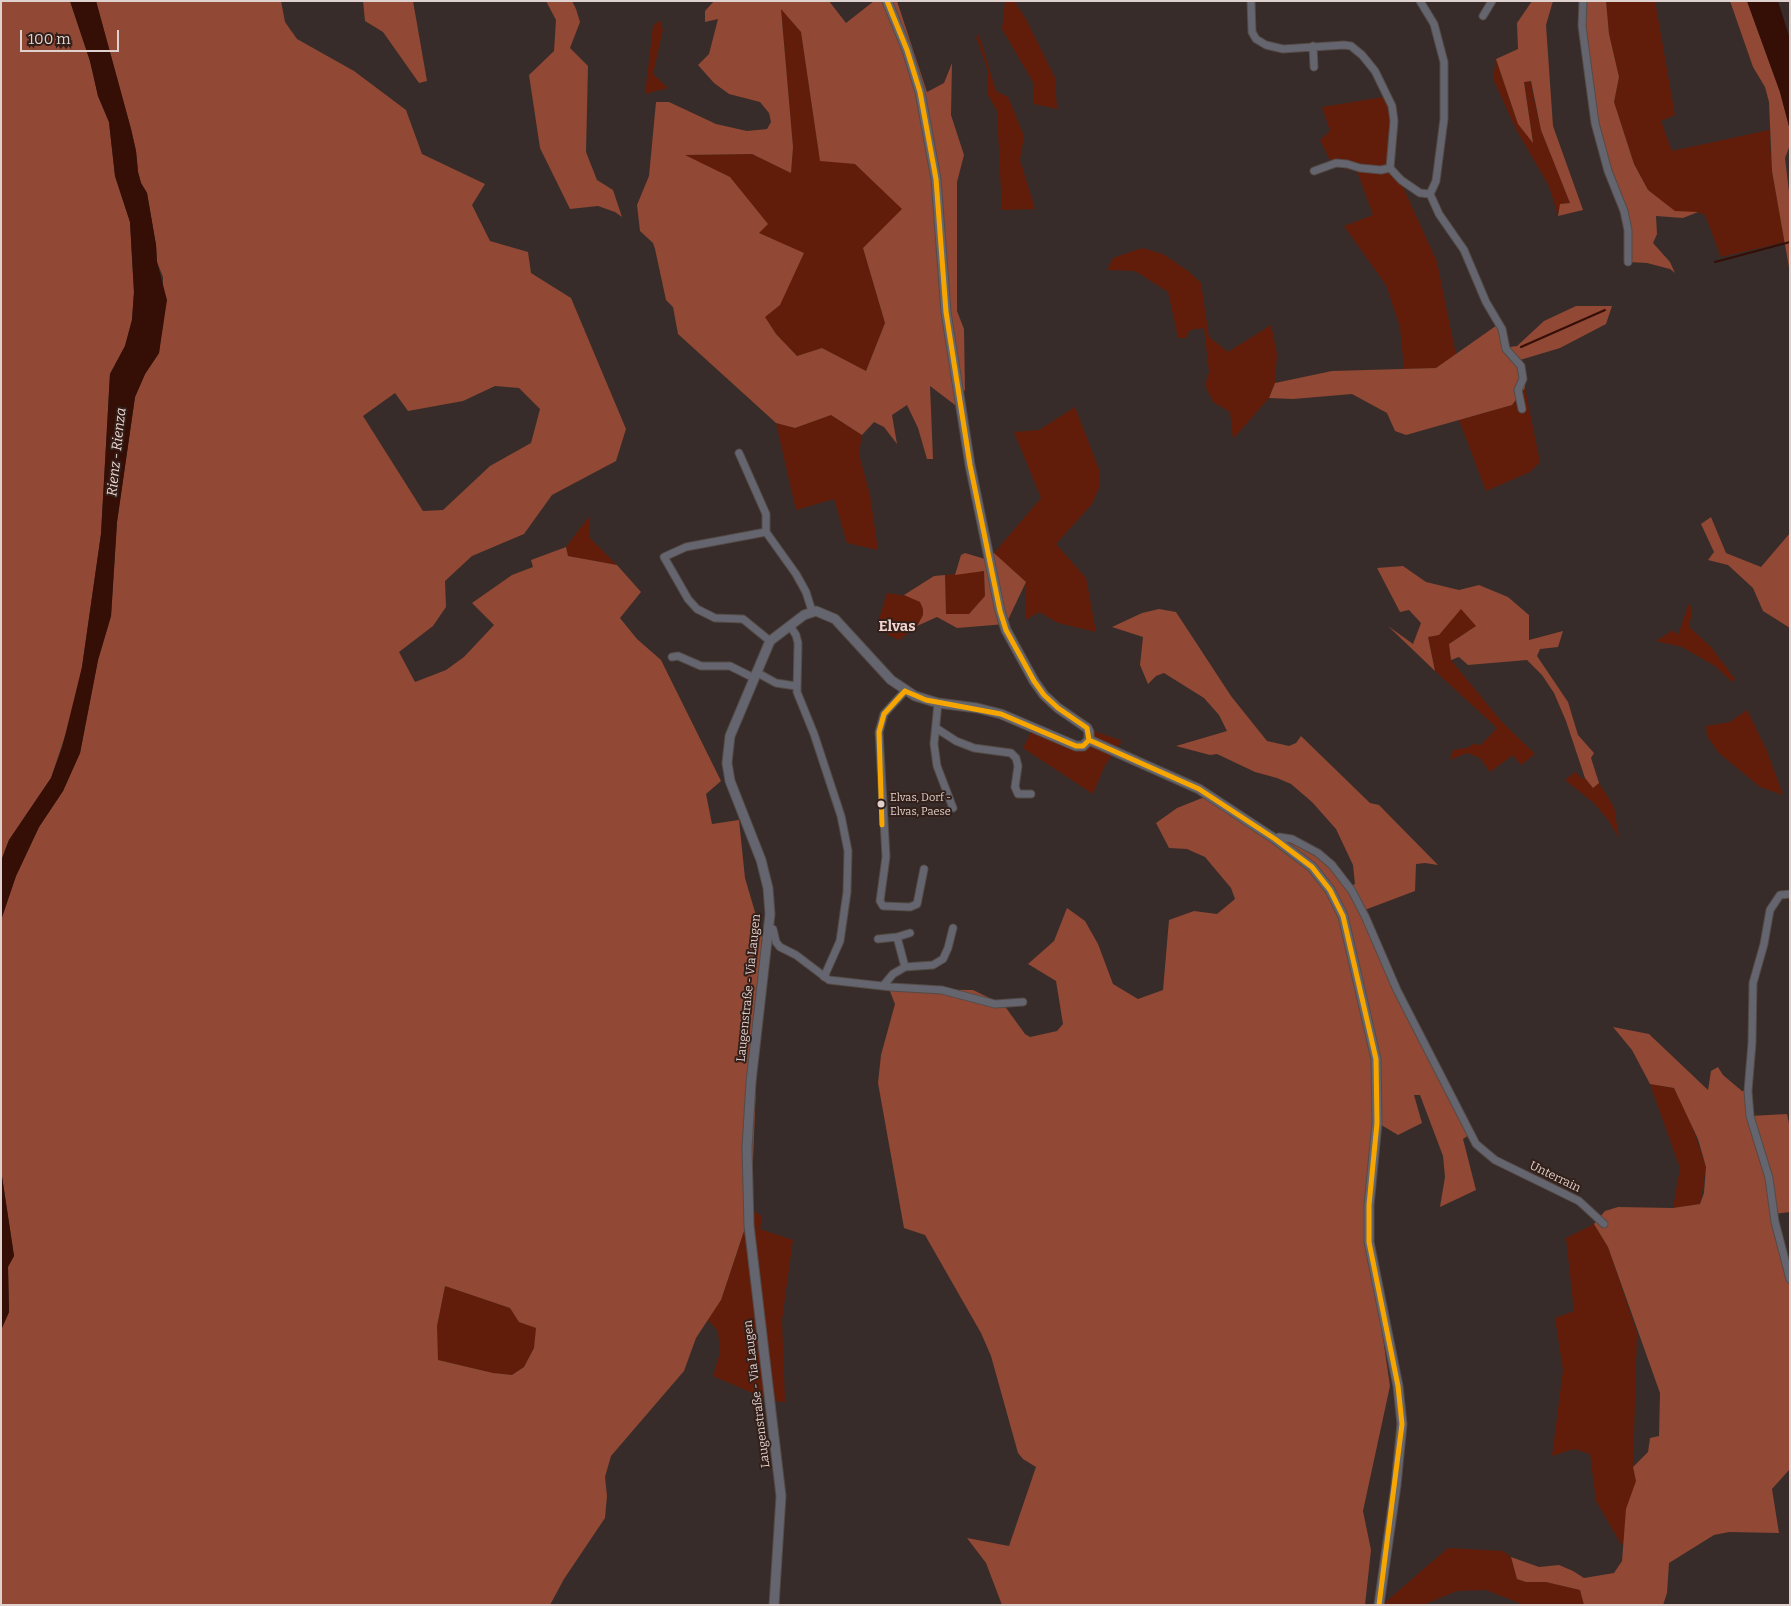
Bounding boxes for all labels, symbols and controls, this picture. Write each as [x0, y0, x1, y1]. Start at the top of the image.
scale bar [22, 20, 121, 52]
text: 100 m [28, 30, 71, 48]
water label: Rienz - Rienza [104, 407, 130, 497]
district label: Elvas [878, 618, 916, 636]
place label: Elvas, Dorf - Elvas, Paese [890, 791, 951, 817]
marker: Elvas, Dorf - Elvas, Paese [876, 799, 886, 809]
street label: Laugenstraße - Via Laugen [734, 913, 764, 1063]
street label: Unterrain [1527, 1158, 1583, 1196]
street label: Laugenstraße - Via Laugen [741, 1319, 773, 1469]

